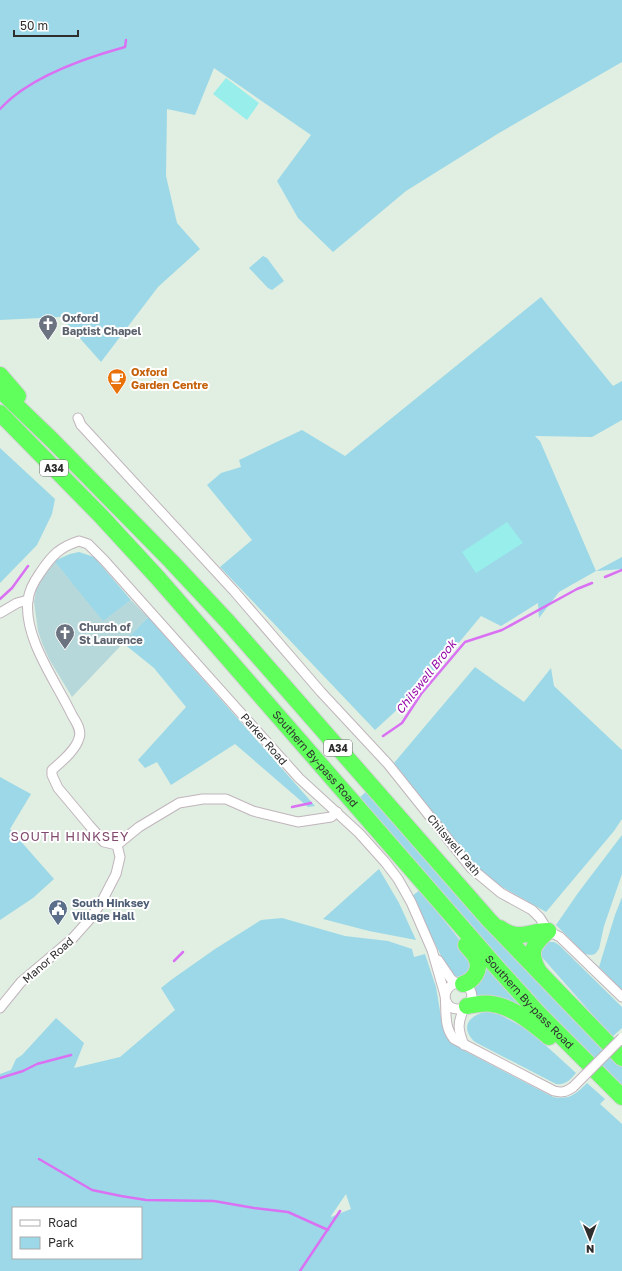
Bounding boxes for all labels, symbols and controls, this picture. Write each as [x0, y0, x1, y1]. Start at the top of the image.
scale bar [14, 12, 78, 38]
text: 50 m [20, 18, 48, 33]
place label: Oxford Baptist Chapel [62, 311, 142, 337]
church icon: Oxford Baptist Chapel [37, 313, 59, 341]
place label: Oxford Garden Centre [131, 365, 209, 391]
cafe icon: Oxford Garden Centre [106, 367, 128, 395]
road number: A34 [40, 460, 68, 476]
place label: Church of St Laurence [79, 620, 143, 646]
church icon: Church of St Laurence [54, 622, 76, 650]
water label: Chilswell Brook [392, 636, 460, 717]
street label: Southern By-pass Road [270, 708, 361, 809]
street label: Parker Road [238, 710, 290, 767]
road number: A34 [324, 740, 352, 756]
street label: Chilswell Path [425, 811, 484, 878]
district label: SOUTH HINKSEY [11, 828, 129, 844]
place label: South Hinksey Village Hall [72, 896, 150, 922]
public building icon: South Hinksey Village Hall [47, 898, 69, 926]
street label: Manor Road [20, 934, 76, 985]
street label: Southern By-pass Road [483, 952, 577, 1051]
legend [12, 1207, 142, 1259]
text: Road [48, 1215, 77, 1230]
north arrow [570, 1219, 610, 1259]
text: Park [48, 1235, 74, 1250]
text: N [586, 1243, 594, 1256]

